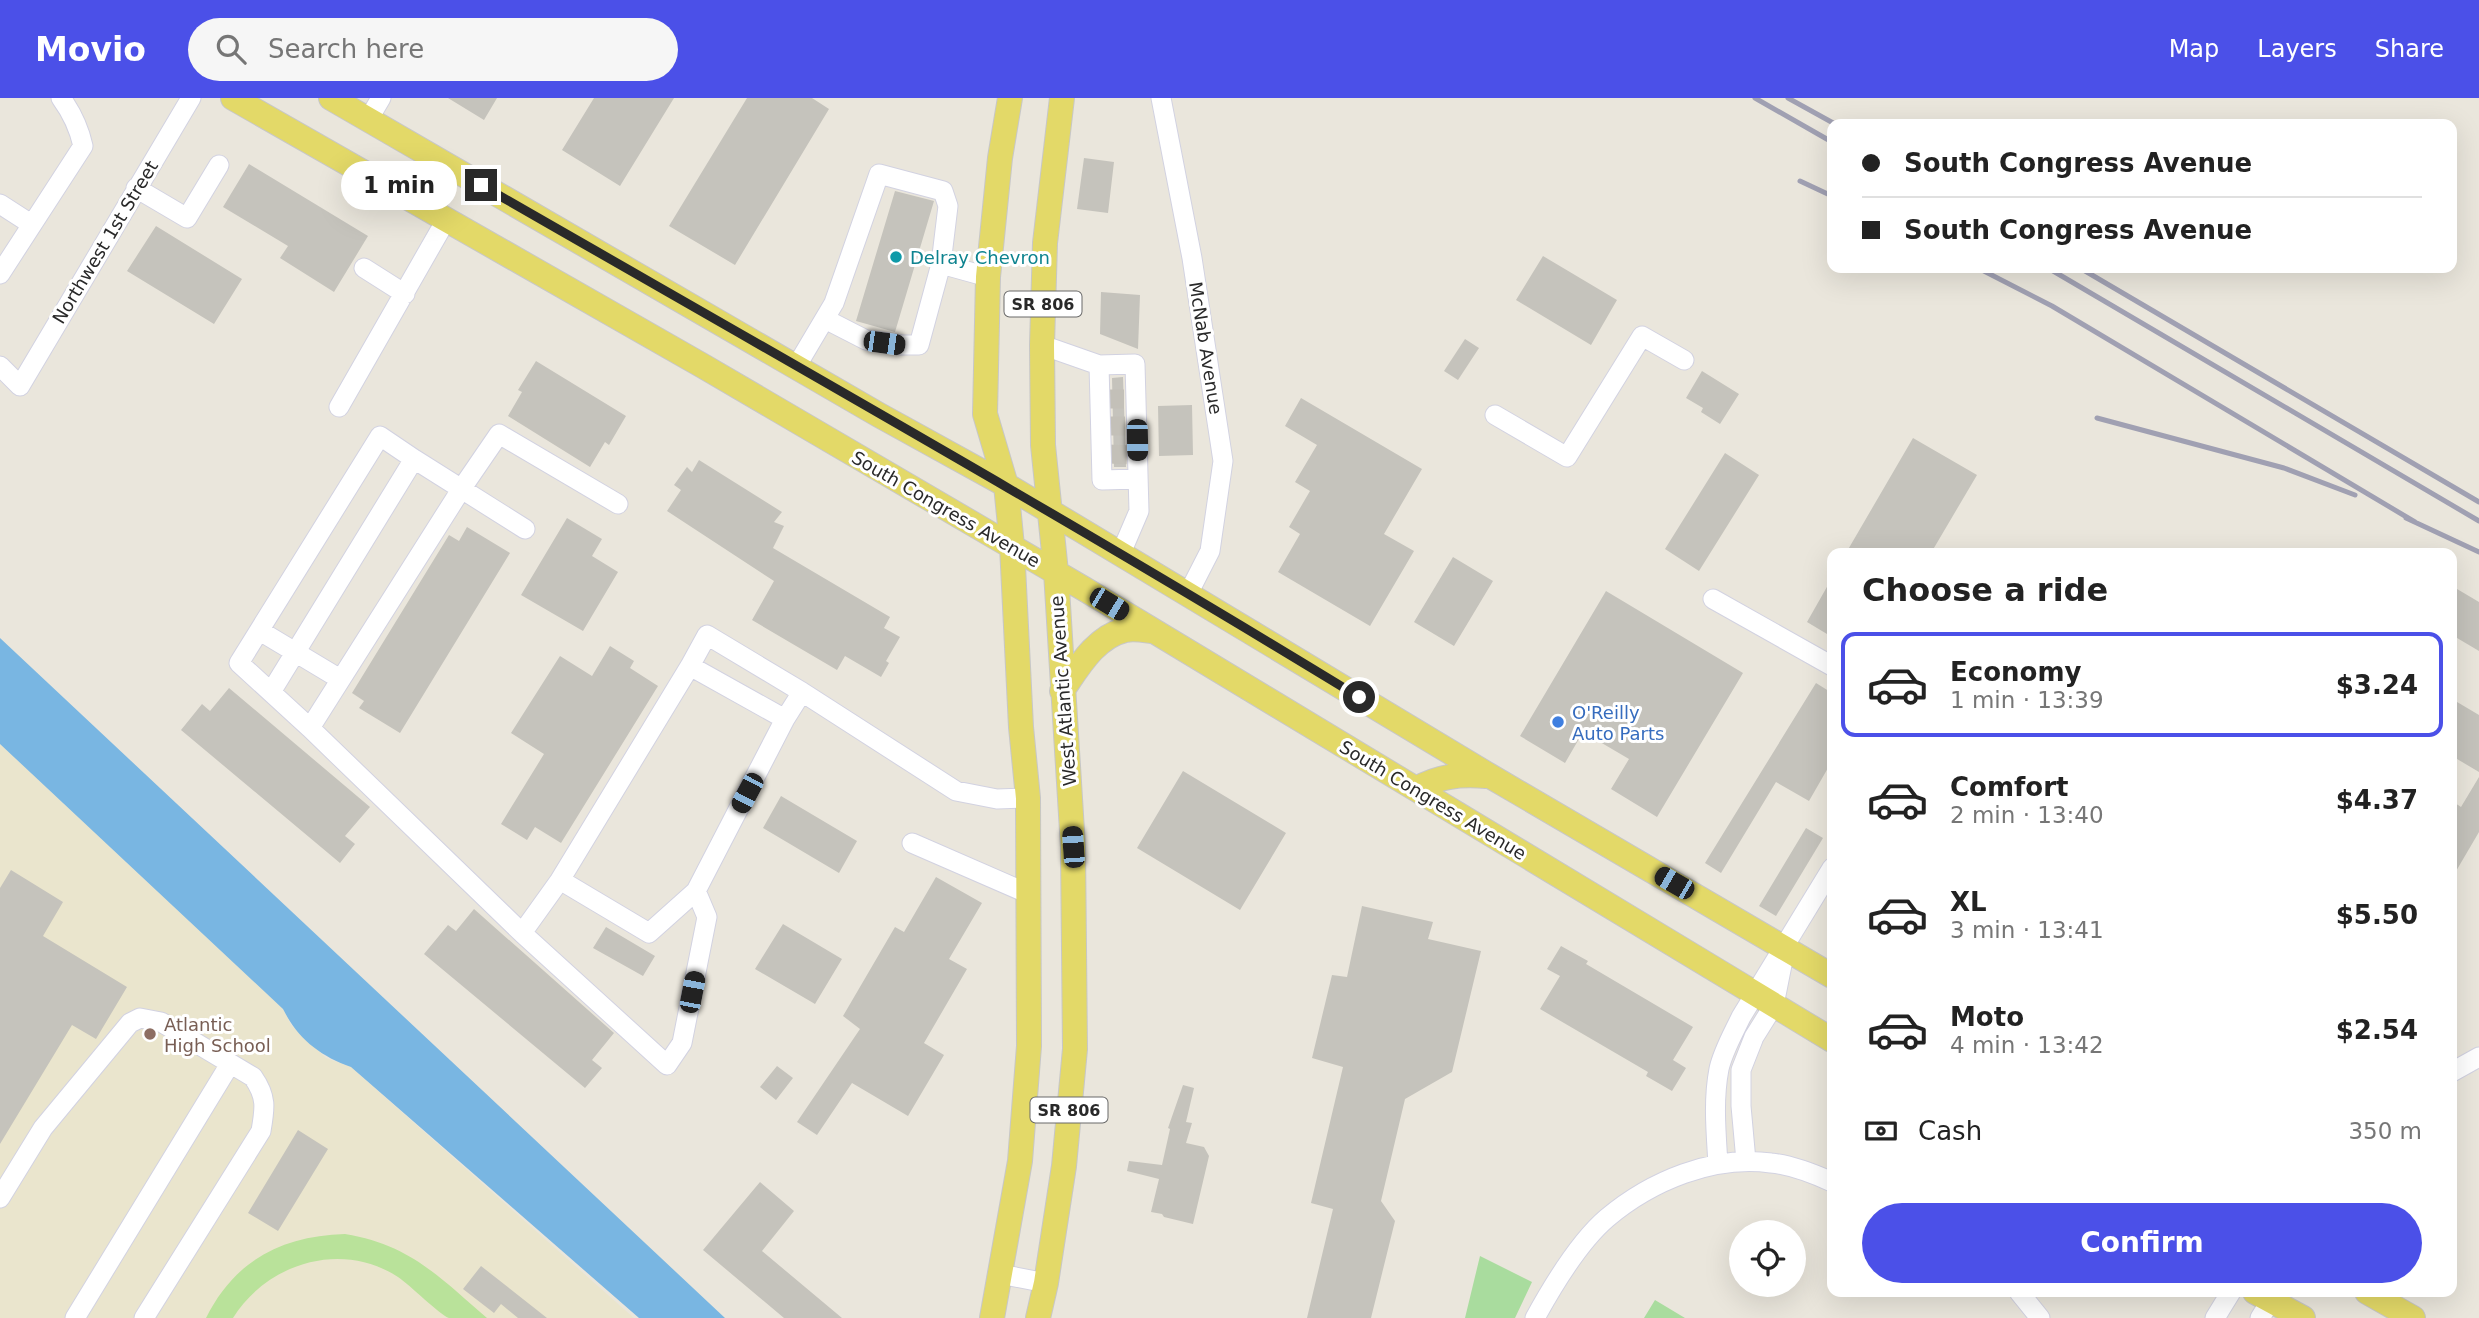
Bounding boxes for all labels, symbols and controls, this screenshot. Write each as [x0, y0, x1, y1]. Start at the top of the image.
search box [188, 18, 678, 81]
text: Movio [35, 30, 146, 69]
icon: search [212, 30, 250, 68]
text: Search here [268, 34, 424, 64]
text: Map [2169, 35, 2219, 63]
text: Layers [2257, 35, 2337, 63]
text: Share [2375, 35, 2444, 63]
text: South Congress Avenue [1904, 148, 2252, 178]
street label: Northwest 1st Street [48, 157, 162, 327]
callout: 1 min [341, 160, 456, 210]
route end [465, 169, 497, 201]
text: 1 min [363, 172, 435, 198]
text: South Congress Avenue [1904, 215, 2252, 245]
place label: Delray Chevron [910, 247, 1050, 268]
marker: Delray Chevron [888, 249, 904, 265]
street label: McNab Avenue [1185, 280, 1227, 416]
road number: SR 806 [1004, 292, 1082, 316]
car [862, 330, 907, 356]
car [1127, 419, 1148, 461]
street label: South Congress Avenue [848, 446, 1044, 572]
text: Choose a ride [1862, 571, 2108, 609]
car [1086, 584, 1133, 624]
street label: West Atlantic Avenue [1046, 595, 1080, 787]
icon: car [1866, 653, 1929, 716]
text: Economy [1950, 657, 2081, 687]
text: $3.24 [2336, 670, 2418, 700]
route start [1343, 681, 1375, 713]
text: 1 min · 13:39 [1950, 687, 2104, 713]
place label: O'Reilly Auto Parts [1572, 702, 1664, 744]
marker: O'Reilly Auto Parts [1550, 714, 1566, 730]
street label: South Congress Avenue [1336, 736, 1530, 864]
icon: car [1866, 768, 1929, 831]
car [728, 770, 767, 816]
text: Comfort [1950, 772, 2068, 802]
text: $4.37 [2336, 785, 2418, 815]
text: 2 min · 13:40 [1950, 802, 2104, 828]
car [1062, 825, 1085, 869]
car [1651, 863, 1698, 903]
icon: car [1866, 883, 1929, 946]
text: XL [1950, 887, 1987, 917]
text: $5.50 [2336, 900, 2418, 930]
text: 3 min · 13:41 [1950, 917, 2104, 943]
car [678, 969, 707, 1015]
icon: car [1866, 998, 1929, 1061]
text: Moto [1950, 1002, 2024, 1032]
place label: Atlantic High School [164, 1014, 271, 1056]
text: $2.54 [2336, 1015, 2418, 1045]
marker: Atlantic High School [142, 1026, 158, 1042]
text: 4 min · 13:42 [1950, 1032, 2104, 1058]
road number: SR 806 [1030, 1098, 1108, 1122]
icon: cash [1862, 1112, 1900, 1150]
text: Cash [1918, 1116, 1982, 1146]
text: 350 m [2348, 1118, 2422, 1144]
button: Confirm [1862, 1203, 2422, 1283]
map controls [1729, 1220, 1806, 1297]
button: locate [1729, 1220, 1806, 1297]

